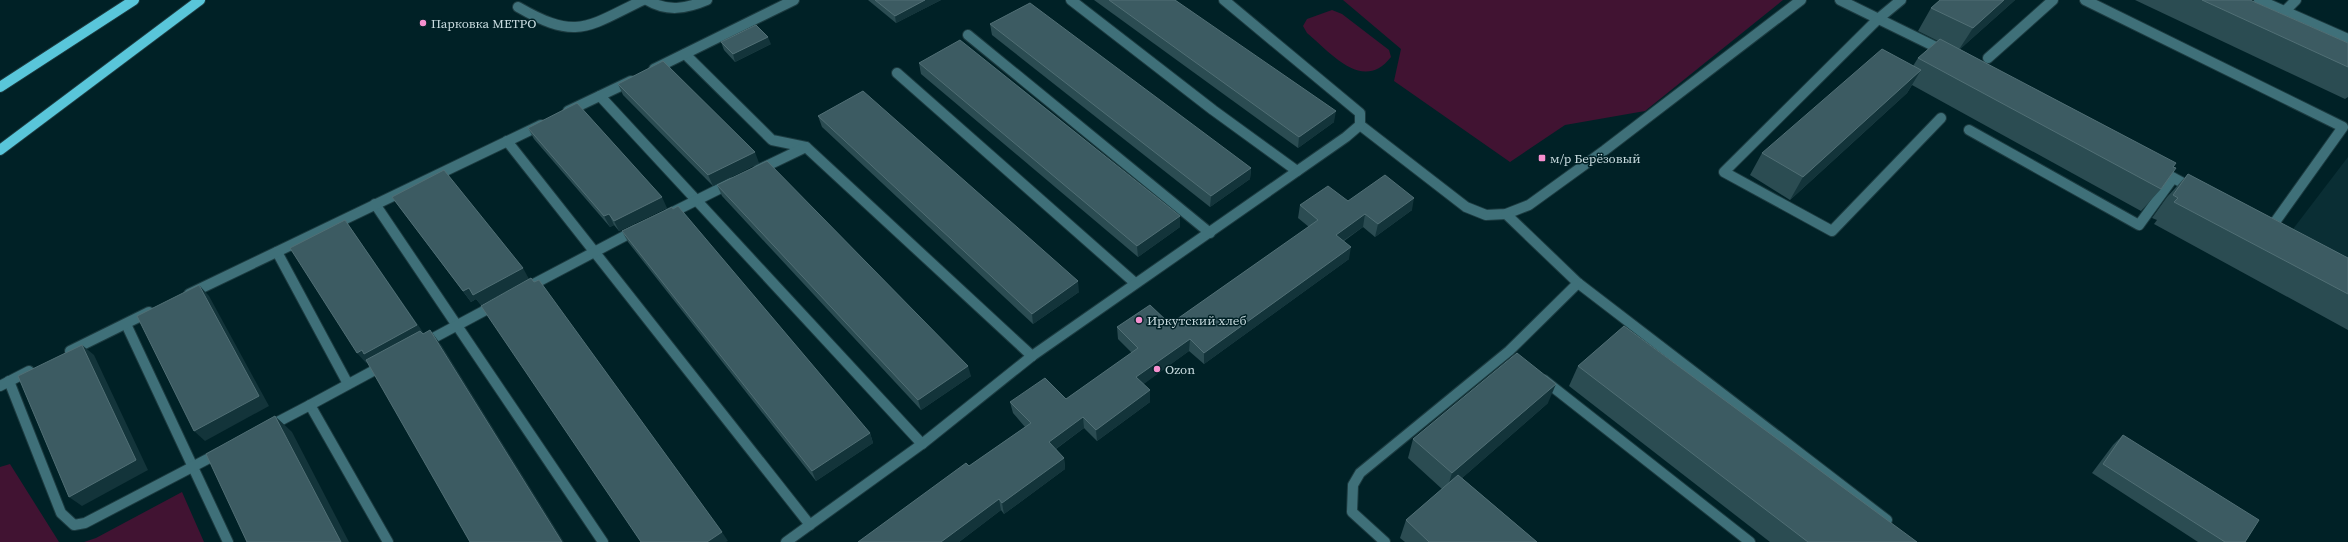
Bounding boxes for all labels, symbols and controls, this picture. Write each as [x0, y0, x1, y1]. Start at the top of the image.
place label: Парковка МЕТРО [431, 15, 536, 32]
marker: Парковка МЕТРО [418, 18, 428, 28]
place label: м/р Берёзовый [1550, 150, 1641, 167]
marker: м/р Берёзовый [1537, 153, 1547, 163]
place label: Иркутский хлеб [1147, 312, 1247, 329]
marker: Иркутский хлеб [1134, 315, 1144, 325]
place label: Ozon [1165, 361, 1195, 378]
marker: Ozon [1152, 364, 1162, 374]

